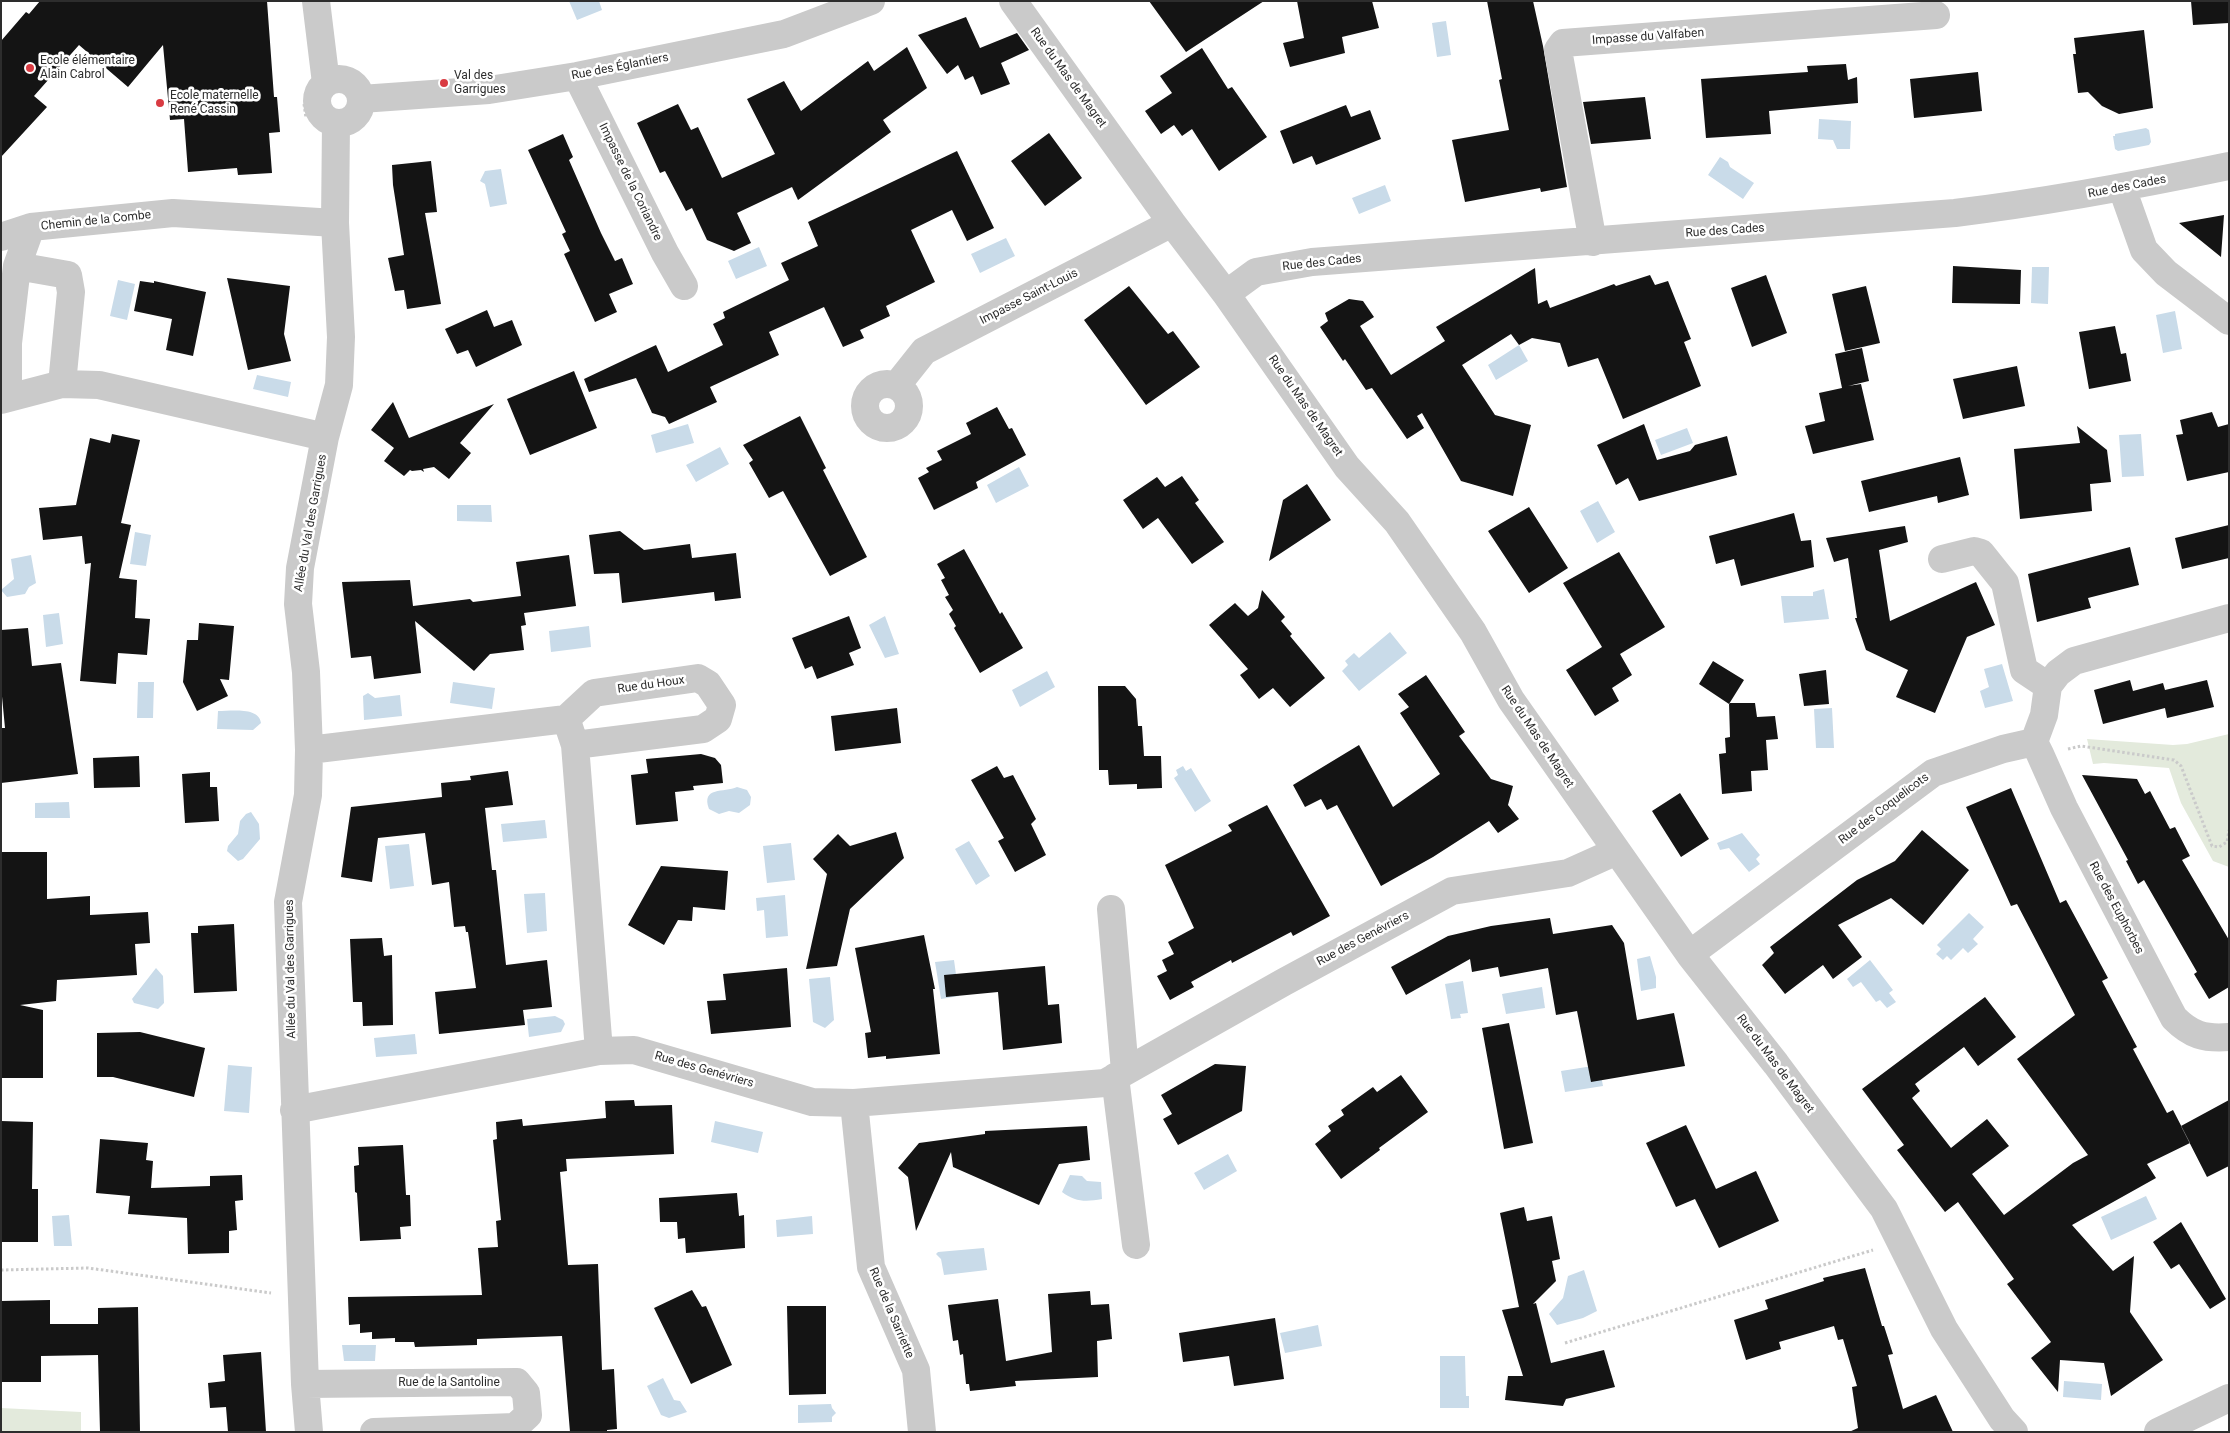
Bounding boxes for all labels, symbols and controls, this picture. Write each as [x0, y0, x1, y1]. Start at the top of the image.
street label: Rue du Mas de Magret [1027, 25, 1109, 131]
street label: Impasse du Valfaben [1591, 26, 1705, 48]
street label: Rue des Églantiers [570, 51, 670, 83]
place label: Ecole élémentaire Alain Cabrol [40, 54, 135, 82]
marker: Ecole élémentaire Alain Cabrol [24, 62, 36, 74]
place label: Val des Garrigues [454, 69, 506, 97]
marker: Val des Garrigues [438, 77, 450, 89]
place label: Ecole maternelle René Cassin [170, 89, 259, 117]
marker: Ecole maternelle René Cassin [154, 97, 166, 109]
street label: Impasse de la Coriandre [595, 121, 665, 243]
street label: Rue des Cades [2087, 172, 2167, 202]
street label: Chemin de la Combe [40, 208, 152, 234]
street label: Rue des Cades [1685, 221, 1765, 241]
street label: Rue des Cades [1282, 252, 1362, 274]
street label: Impasse Saint-Louis [978, 266, 1080, 328]
street label: Rue du Mas de Magret [1265, 353, 1345, 459]
street label: Allée du Val des Garrigues [292, 453, 330, 593]
street label: Rue du Houx [616, 673, 686, 697]
street label: Rue du Mas de Magret [1497, 683, 1577, 791]
street label: Rue des Coquelicots [1836, 770, 1932, 848]
street label: Rue des Euphorbes [2086, 859, 2146, 957]
street label: Allée du Val des Garrigues [283, 899, 299, 1039]
street label: Rue des Genévriers [1314, 909, 1412, 969]
street label: Rue du Mas de Magret [1733, 1012, 1817, 1116]
street label: Rue des Genévriers [653, 1049, 755, 1091]
street label: Rue de la Sarriette [865, 1265, 917, 1361]
street label: Rue de la Santoline [398, 1376, 500, 1390]

